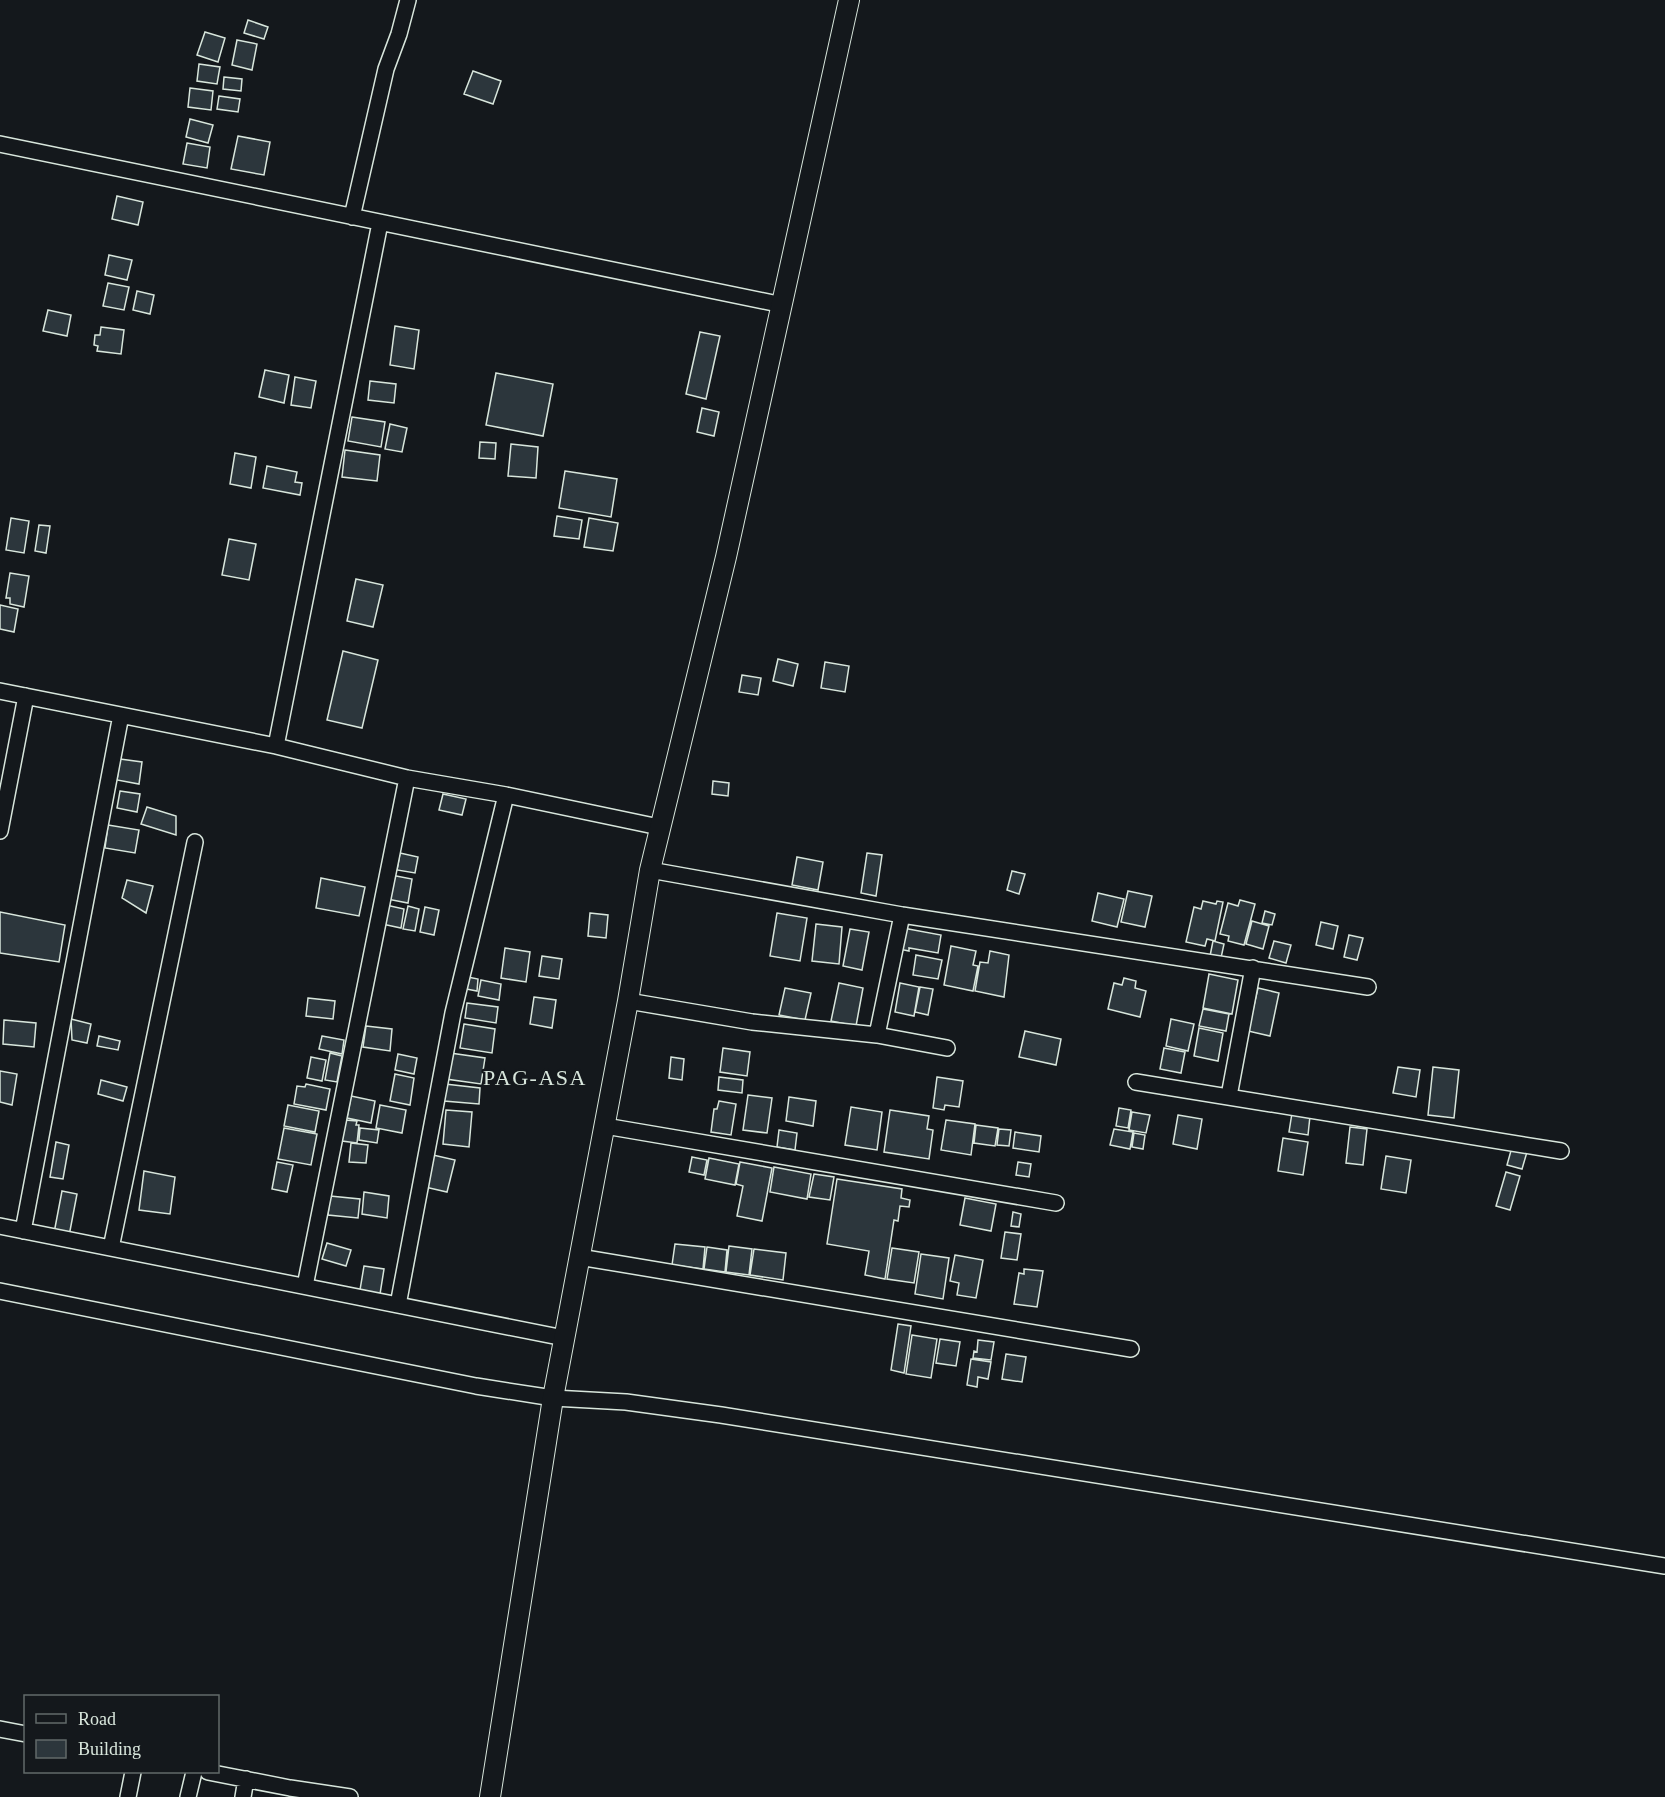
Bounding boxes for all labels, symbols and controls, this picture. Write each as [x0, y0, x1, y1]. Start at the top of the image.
district label: PAG-ASA [483, 1065, 587, 1090]
legend [24, 1695, 219, 1773]
text: Road [78, 1709, 116, 1729]
text: Building [78, 1739, 141, 1759]

